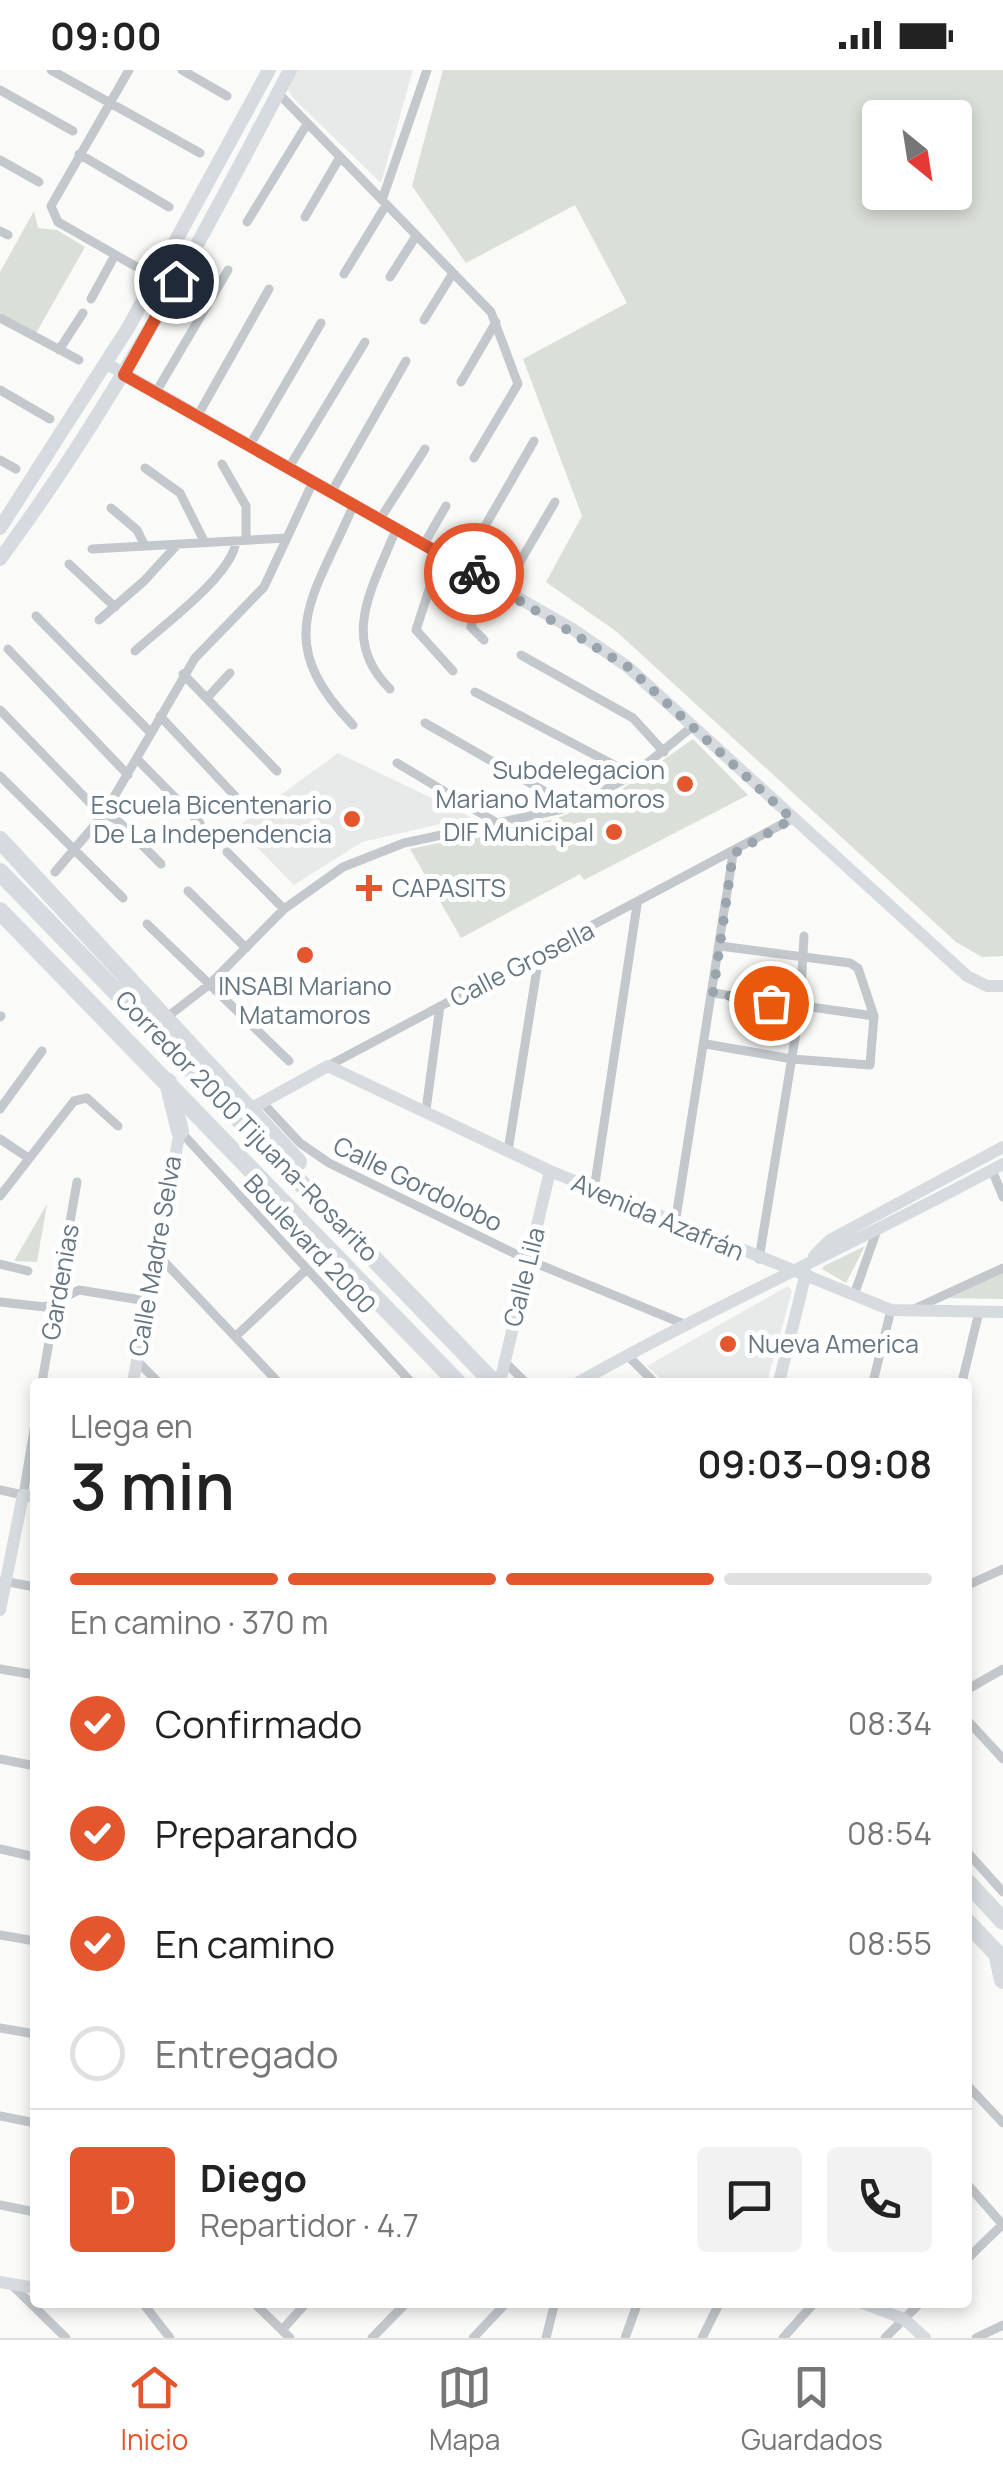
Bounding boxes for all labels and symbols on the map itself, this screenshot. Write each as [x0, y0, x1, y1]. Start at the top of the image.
north arrow [862, 100, 972, 210]
pin [134, 239, 219, 324]
courier [424, 523, 524, 623]
place label: Subdelegacion Mariano Matamoros [436, 752, 665, 816]
marker: Subdelegacion Mariano Matamoros [674, 773, 696, 795]
place label: Escuela Bicentenario De La Independencia [91, 787, 332, 851]
marker: Escuela Bicentenario De La Independencia [341, 808, 363, 830]
place label: DIF Municipal [443, 814, 594, 849]
marker: DIF Municipal [603, 821, 625, 843]
place label: CAPASITS [392, 870, 506, 905]
marker: CAPASITS [356, 875, 382, 901]
street label: Calle Grosella [444, 912, 600, 1015]
marker: INSABI Mariano Matamoros [294, 944, 316, 966]
pin [729, 961, 814, 1046]
place label: INSABI Mariano Matamoros [218, 968, 392, 1032]
street label: Corredor 2000 Tijuana-Rosarito [108, 982, 387, 1269]
street label: Calle Gordolobo [328, 1127, 509, 1240]
street label: Calle Madre Selva [120, 1153, 189, 1359]
street label: Avenida Azafrán [567, 1164, 750, 1269]
street label: Boulevard 2000 [236, 1166, 384, 1321]
street label: Gardenias [32, 1221, 87, 1343]
street label: Calle Lila [494, 1223, 553, 1330]
place label: Nueva America [748, 1326, 919, 1361]
marker: Nueva America [717, 1333, 739, 1355]

